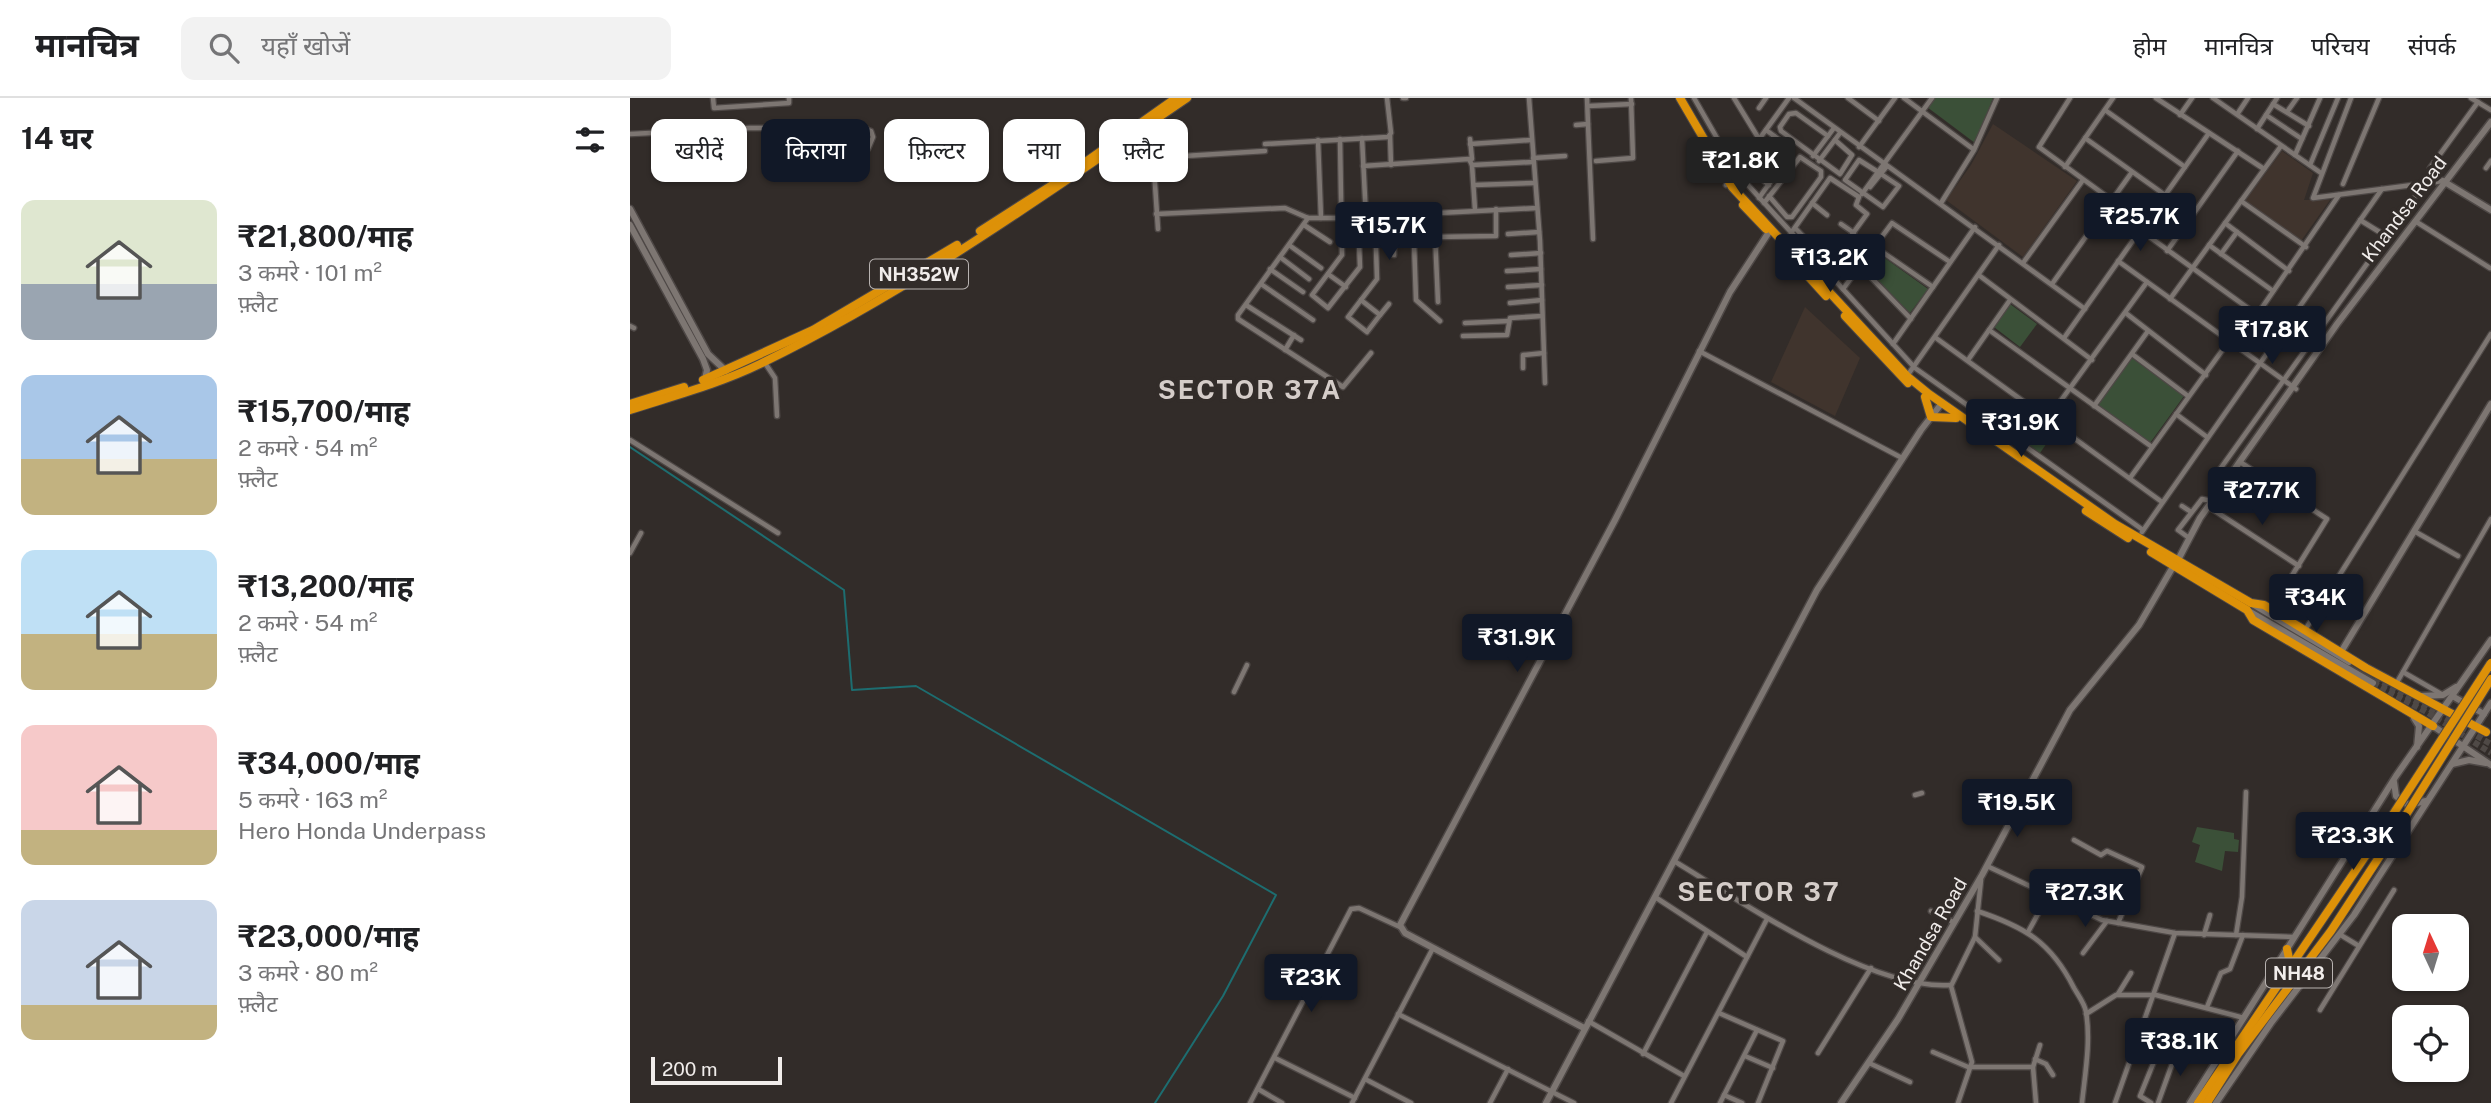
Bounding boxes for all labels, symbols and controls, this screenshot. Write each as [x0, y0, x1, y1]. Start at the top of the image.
search box [181, 17, 671, 80]
text: मानचित्र [35, 26, 139, 64]
icon: search [205, 29, 243, 67]
text: यहाँ खोजें [261, 30, 350, 61]
text: होम [2133, 32, 2166, 60]
text: मानचित्र [2204, 32, 2273, 60]
text: परिचय [2311, 32, 2370, 60]
text: संपर्क [2408, 32, 2456, 60]
chip: खरीदें [651, 119, 747, 182]
chip: किराया [761, 119, 870, 182]
chip: फ़िल्टर [884, 119, 989, 182]
chip: नया [1003, 119, 1085, 182]
chip: फ़्लैट [1099, 119, 1188, 182]
text: 14 घर [21, 120, 93, 156]
icon: filters [571, 121, 609, 159]
pin: ₹21.8K [1684, 138, 1798, 197]
text: ₹21.8K [1702, 146, 1780, 173]
street label: Khandsa Road [2357, 152, 2451, 266]
pin: ₹25.7K [2083, 194, 2197, 253]
pin: ₹15.7K [1332, 202, 1446, 262]
text: ₹25.7K [2100, 202, 2180, 229]
text: ₹15.7K [1351, 211, 1427, 238]
text: ₹21,800/माह [238, 218, 413, 254]
icon: home [77, 228, 161, 312]
pin: ₹13.2K [1773, 234, 1887, 294]
text: ₹13.2K [1791, 243, 1869, 270]
text: 3 कमरे · 101 m² [238, 259, 382, 286]
road number: NH352W [870, 260, 968, 288]
text: फ़्लैट [238, 290, 278, 317]
pin: ₹17.8K [2215, 306, 2329, 366]
text: ₹17.8K [2235, 315, 2309, 342]
district label: SECTOR 37A [1158, 374, 1342, 405]
text: ₹15,700/माह [238, 393, 410, 429]
pin: ₹31.9K [1964, 400, 2078, 459]
icon: home [77, 403, 161, 487]
text: ₹31.9K [1982, 408, 2060, 435]
text: 2 कमरे · 54 m² [238, 434, 378, 461]
text: फ़्लैट [238, 465, 278, 492]
pin: ₹27.7K [2205, 468, 2319, 527]
text: ₹27.7K [2224, 476, 2300, 503]
text: ₹13,200/माह [238, 568, 413, 604]
pin: ₹34K [2275, 574, 2357, 634]
icon: home [77, 578, 161, 662]
text: ₹34K [2285, 583, 2347, 610]
text: 2 कमरे · 54 m² [238, 609, 378, 636]
pin: ₹31.9K [1460, 614, 1574, 674]
text: ₹31.9K [1478, 623, 1556, 650]
text: फ़्लैट [238, 640, 278, 667]
text: ₹34,000/माह [238, 745, 420, 781]
icon: home [77, 753, 161, 837]
pin: ₹19.5K [1960, 780, 2074, 839]
text: 5 कमरे · 163 m² [238, 786, 387, 813]
text: ₹19.5K [1978, 788, 2056, 815]
pin: ₹23.3K [2296, 812, 2410, 872]
text: Hero Honda Underpass [238, 817, 486, 844]
text: ₹23.3K [2312, 821, 2394, 848]
pin: ₹27.3K [2028, 870, 2142, 929]
street label: Khandsa Road [1889, 874, 1971, 994]
district label: SECTOR 37 [1677, 876, 1841, 907]
text: ₹27.3K [2045, 878, 2125, 905]
north arrow [2392, 914, 2469, 990]
map controls [2392, 914, 2469, 1082]
text: ₹23,000/माह [238, 918, 419, 954]
icon: home [77, 928, 161, 1012]
pin: ₹23K [1270, 954, 1352, 1014]
road number: NH48 [2266, 958, 2332, 988]
text: 3 कमरे · 80 m² [238, 959, 378, 986]
text: ₹23K [1280, 963, 1342, 990]
text: फ़्लैट [238, 990, 278, 1017]
button: locate [2392, 1005, 2469, 1082]
pin: ₹38.1K [2123, 1018, 2237, 1078]
text: ₹38.1K [2141, 1027, 2219, 1054]
scale bar [651, 1054, 782, 1086]
text: 200 m [662, 1058, 718, 1080]

